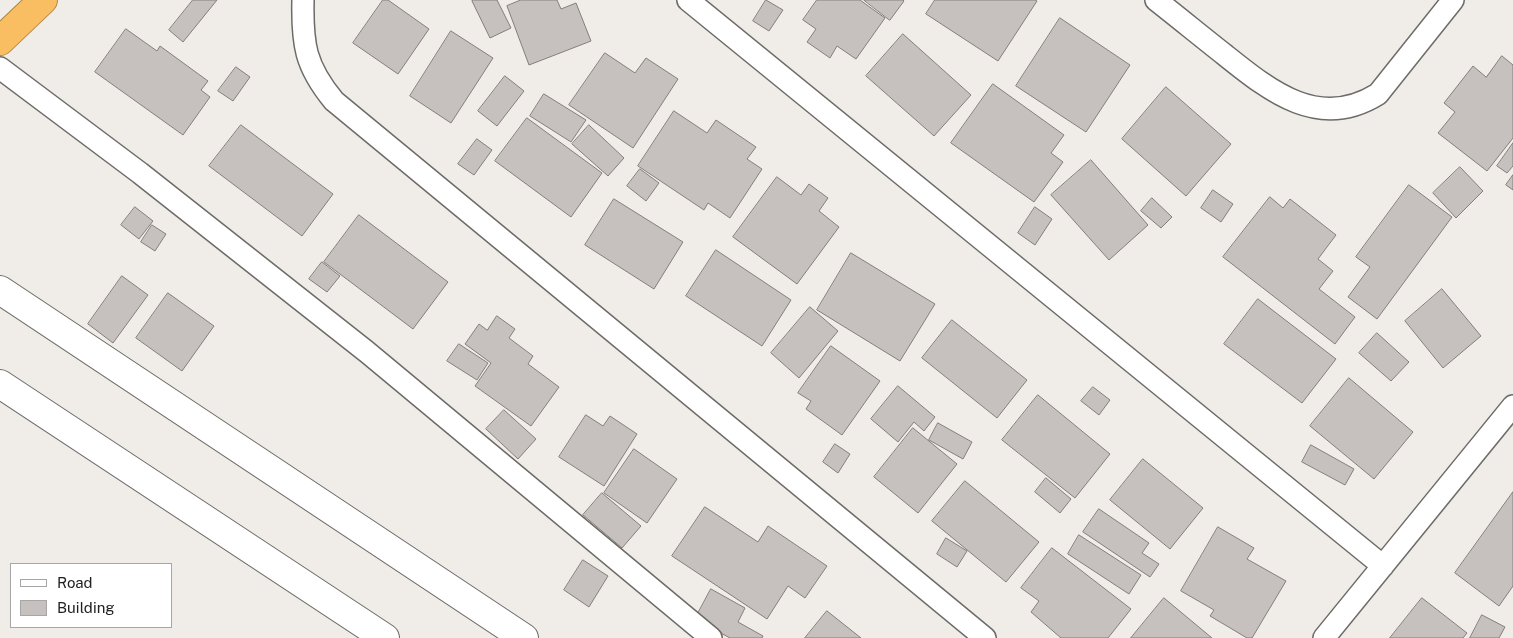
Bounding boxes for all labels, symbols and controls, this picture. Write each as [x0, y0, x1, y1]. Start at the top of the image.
legend [10, 563, 172, 628]
text: Road [57, 574, 93, 591]
text: Building [57, 599, 115, 616]

